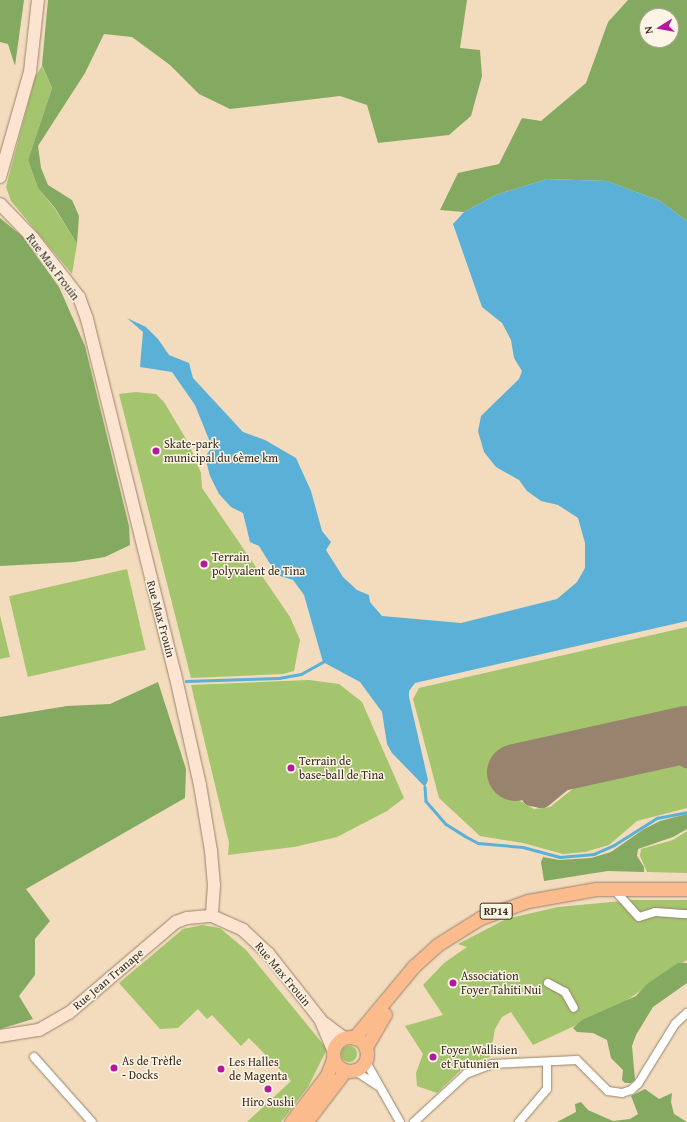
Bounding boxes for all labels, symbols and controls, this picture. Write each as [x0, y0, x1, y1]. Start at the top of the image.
north arrow [639, 8, 679, 48]
text: N [640, 25, 657, 35]
street label: Rue Max Frouin [23, 231, 83, 303]
place label: Skate-park municipal du 6ème km [164, 437, 278, 465]
marker: Skate-park municipal du 6ème km [151, 446, 161, 456]
place label: Terrain polyvalent de Tina [212, 550, 305, 578]
marker: Terrain polyvalent de Tina [199, 559, 209, 569]
street label: Rue Max Frouin [144, 579, 178, 659]
place label: Terrain de base-ball de Tina [299, 754, 384, 782]
marker: Terrain de base-ball de Tina [286, 763, 296, 773]
road number: RP14 [479, 902, 513, 920]
street label: Rue Max Frouin [252, 939, 314, 1009]
street label: Rue Jean Tranape [70, 945, 146, 1013]
place label: Association Foyer Tahiti Nui [461, 969, 541, 997]
marker: Association Foyer Tahiti Nui [448, 978, 458, 988]
place label: Foyer Wallisien et Futunien [441, 1043, 517, 1071]
marker: Foyer Wallisien et Futunien [428, 1052, 438, 1062]
place label: As de Trèfle - Docks [122, 1054, 182, 1082]
place label: Les Halles de Magenta [229, 1055, 287, 1083]
marker: As de Trèfle - Docks [109, 1063, 119, 1073]
marker: Les Halles de Magenta [216, 1064, 226, 1074]
marker: Hiro Sushi [263, 1084, 273, 1094]
place label: Hiro Sushi [242, 1095, 294, 1109]

